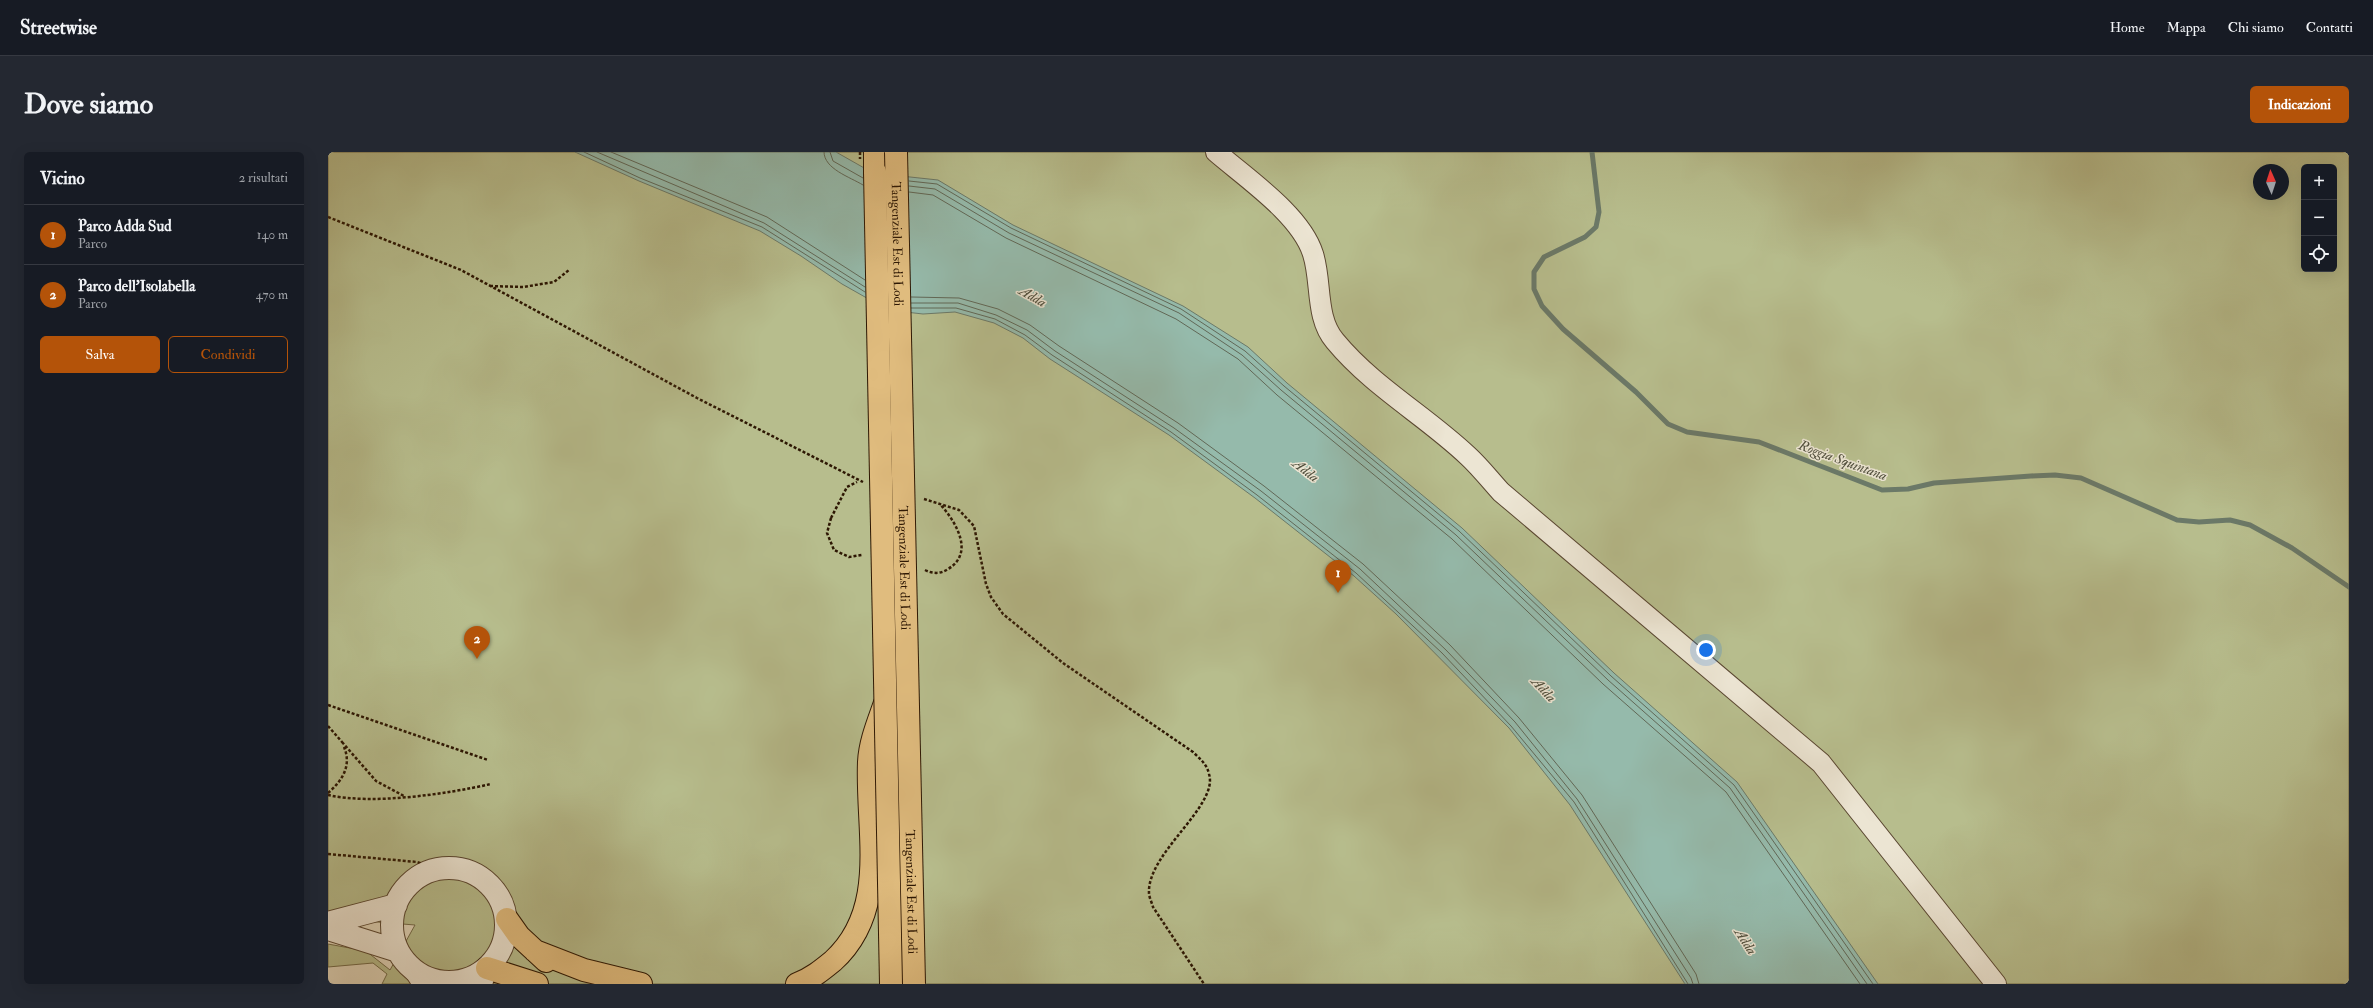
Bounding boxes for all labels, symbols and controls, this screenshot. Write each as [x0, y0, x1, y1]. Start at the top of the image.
text: Streetwise [20, 16, 97, 40]
text: Home [2110, 19, 2145, 36]
text: Mappa [2167, 19, 2206, 36]
text: Chi siamo [2228, 19, 2284, 36]
text: Contatti [2306, 19, 2353, 36]
button: Indicazioni [2250, 86, 2349, 123]
text: Dove siamo [24, 87, 153, 122]
north arrow [2253, 164, 2289, 200]
map controls [2301, 164, 2337, 272]
button: + [2301, 164, 2337, 200]
text: Vicino [40, 168, 85, 189]
text: 2 risultati [239, 170, 288, 186]
street label: Tangenziale Est di Lodi [888, 182, 906, 307]
button: − [2301, 200, 2337, 236]
text: Parco Adda Sud [78, 217, 172, 236]
text: 1 [51, 227, 55, 243]
text: 140 m [257, 227, 288, 243]
text: Parco [78, 236, 107, 252]
button: locate [2301, 236, 2337, 272]
text: Parco dell'Isolabella [78, 277, 195, 296]
water label: Adda [1014, 281, 1050, 311]
text: 2 [50, 287, 56, 303]
text: 470 m [256, 287, 288, 303]
text: Parco [78, 296, 107, 312]
button: Salva [40, 336, 160, 373]
button: Condividi [168, 336, 288, 373]
water label: Roggia Squintana [1795, 436, 1890, 484]
water label: Adda [1288, 454, 1323, 486]
street label: Tangenziale Est di Lodi [895, 506, 913, 631]
pin: 1 [1325, 560, 1351, 593]
pin: 2 [464, 626, 490, 659]
your location [1696, 640, 1716, 660]
water label: Adda [1526, 672, 1560, 706]
street label: Tangenziale Est di Lodi [902, 829, 920, 955]
water label: Adda [1730, 923, 1761, 958]

